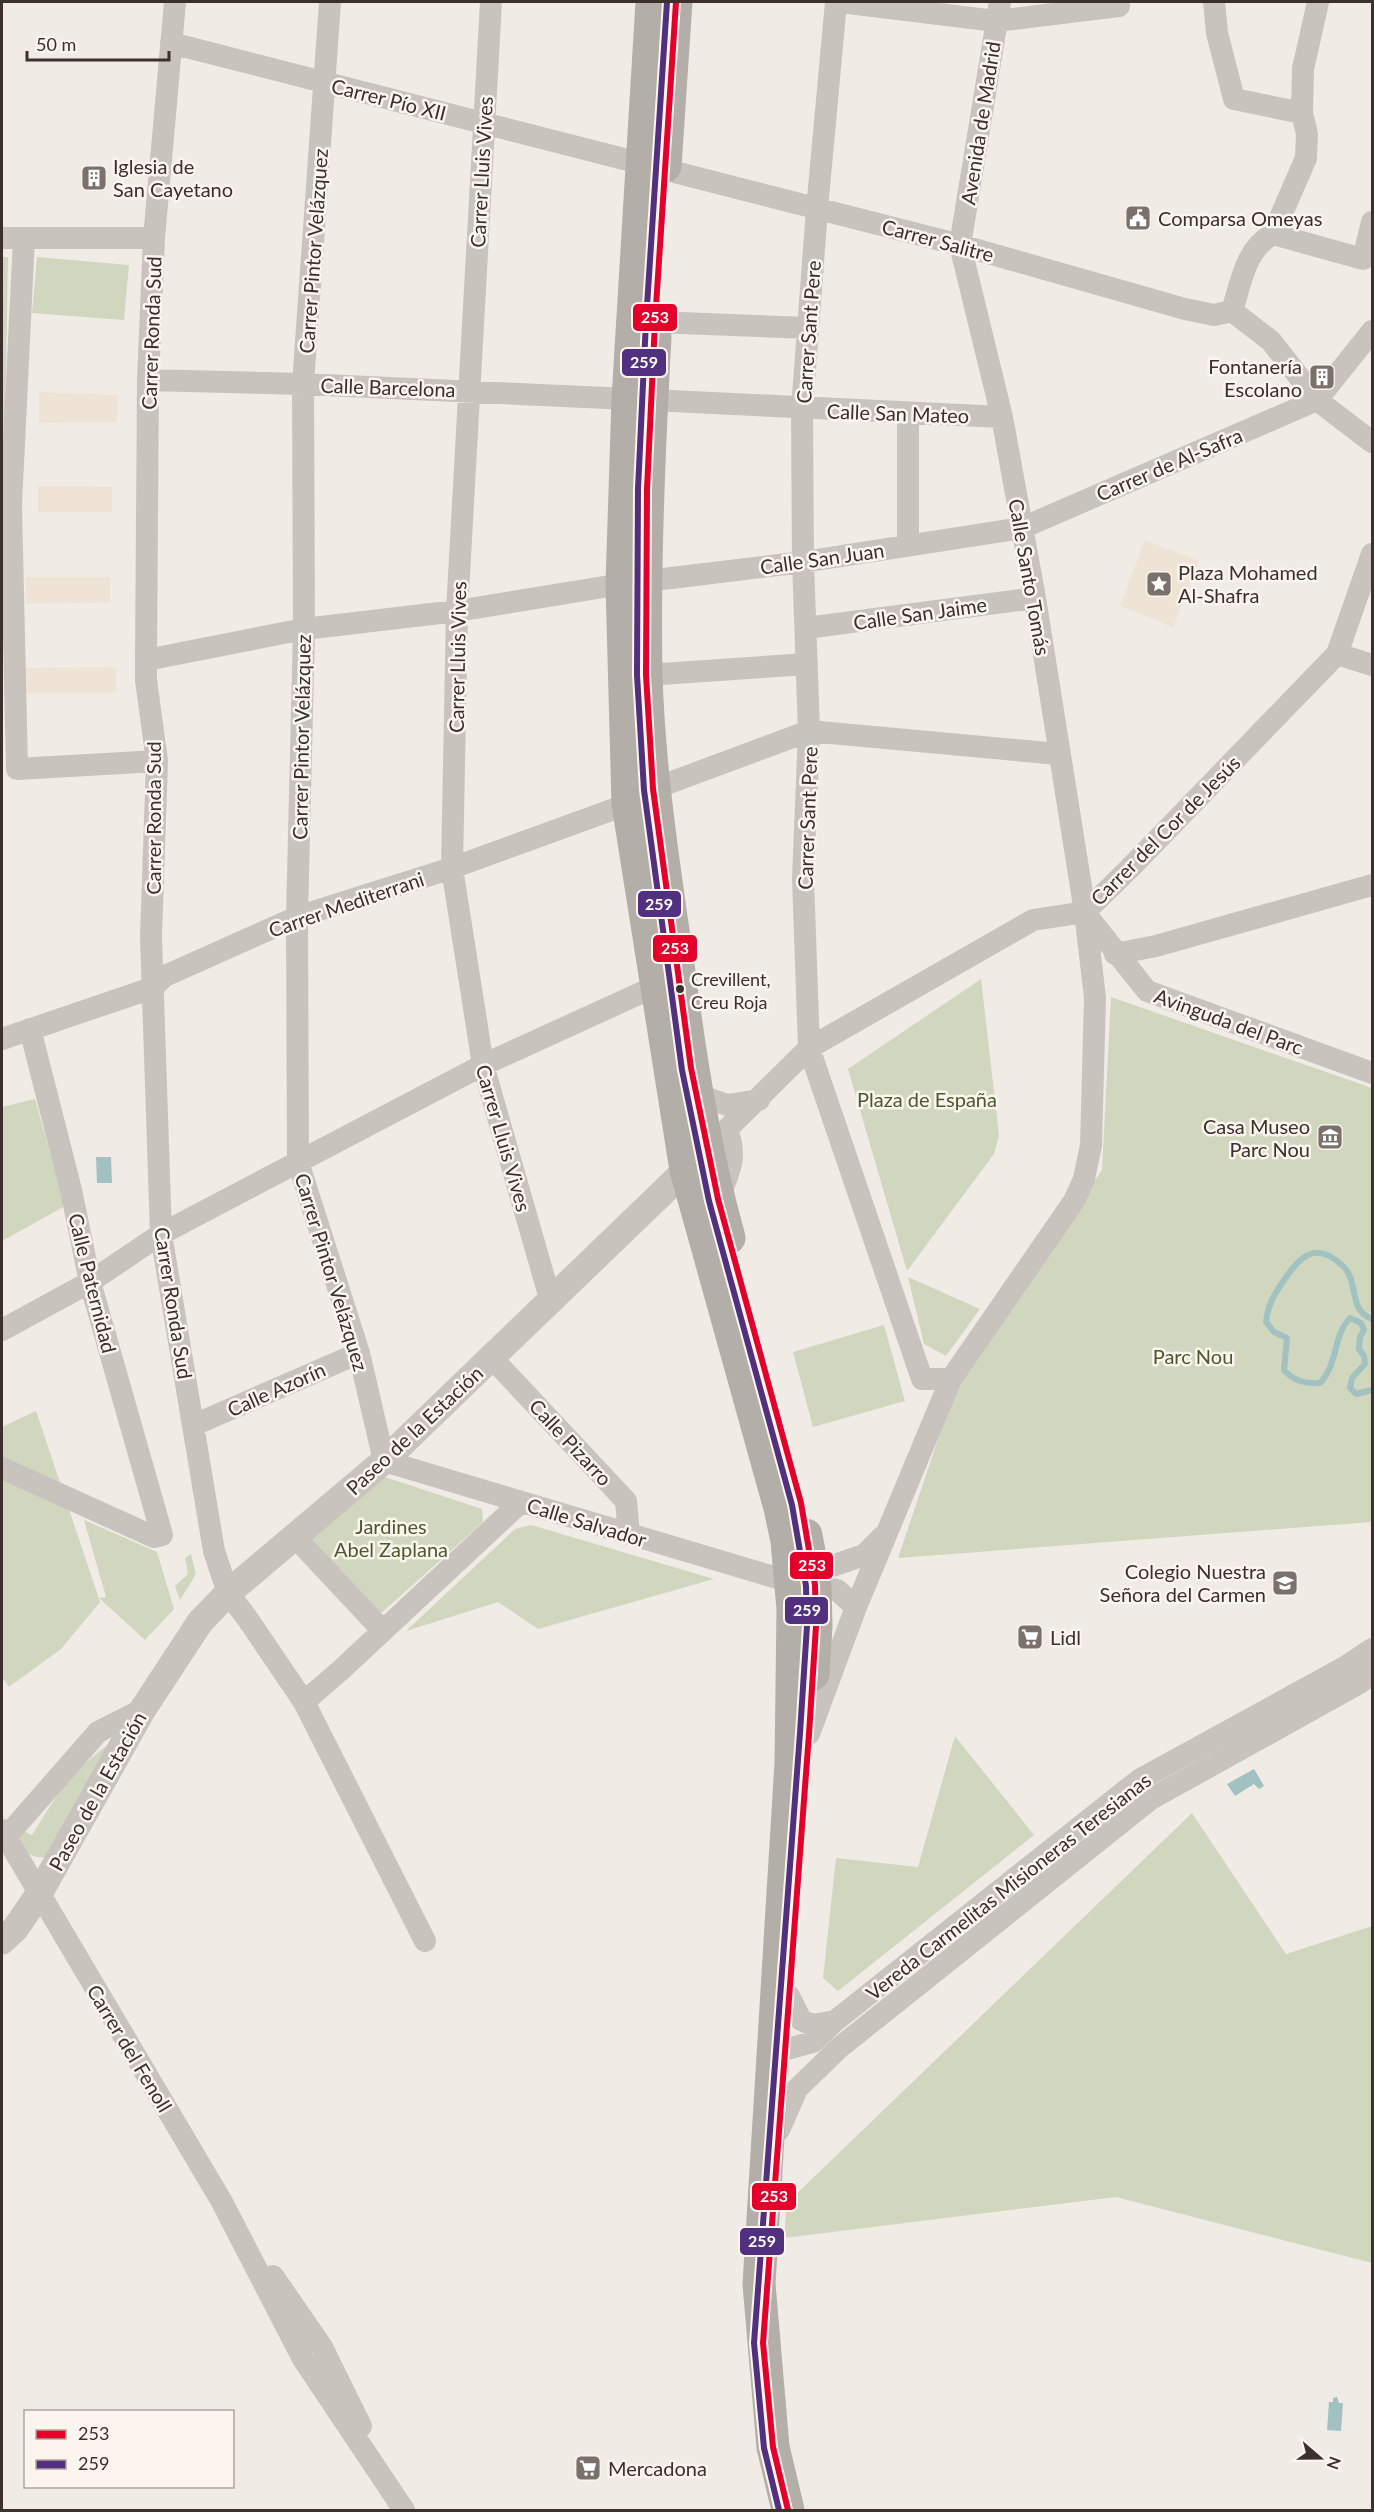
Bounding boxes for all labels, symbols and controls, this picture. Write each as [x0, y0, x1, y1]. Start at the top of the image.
scale bar [27, 24, 170, 62]
text: 50 m [36, 33, 76, 55]
street label: Avenida de Madrid [955, 40, 1005, 206]
street label: Carrer Pío XII [329, 73, 449, 125]
street label: Carrer Lluis Vives [465, 96, 497, 248]
street label: Carrer Pintor Velázquez [294, 148, 332, 354]
place label: Iglesia de San Cayetano [113, 154, 233, 201]
building icon: Iglesia de San Cayetano [79, 163, 109, 193]
public building icon: Comparsa Omeyas [1123, 203, 1153, 233]
place label: Comparsa Omeyas [1158, 206, 1322, 230]
street label: Carrer Salitre [879, 214, 997, 266]
street label: Carrer Ronda Sud [136, 256, 166, 410]
street label: Carrer Sant Pere [791, 260, 825, 404]
line badge: 253 [632, 303, 678, 332]
text: 253 [641, 307, 669, 326]
line badge: 259 [621, 348, 667, 377]
text: 259 [630, 352, 658, 371]
place label: Fontanería Escolano [1208, 354, 1302, 401]
building icon: Fontanería Escolano [1307, 362, 1337, 392]
street label: Calle Barcelona [320, 373, 456, 401]
street label: Calle San Mateo [826, 399, 970, 427]
street label: Carrer de Al-Safra [1092, 422, 1246, 506]
street label: Calle Santo Tomás [1004, 497, 1056, 657]
street label: Calle San Juan [758, 537, 886, 579]
place label: Plaza Mohamed Al-Shafra [1178, 560, 1318, 607]
place icon: Plaza Mohamed Al-Shafra [1144, 569, 1174, 599]
street label: Carrer Lluis Vives [444, 581, 470, 733]
street label: Calle San Jaime [852, 592, 988, 634]
street label: Carrer Pintor Velázquez [287, 634, 315, 840]
street label: Carrer Ronda Sud [141, 741, 165, 895]
street label: Carrer Sant Pere [793, 746, 821, 890]
street label: Carrer del Cor de Jesús [1085, 750, 1245, 910]
street label: Carrer Mediterrani [265, 866, 427, 942]
line badge: 259 [637, 890, 682, 918]
text: 259 [645, 894, 673, 913]
line badge: 253 [652, 934, 698, 963]
text: 253 [661, 938, 689, 957]
place label: Crevillent, Creu Roja [691, 968, 771, 1013]
marker: Crevillent, Creu Roja [674, 983, 686, 995]
street label: Avinguda del Parc [1151, 983, 1307, 1059]
street label: Carrer Lluis Vives [472, 1062, 536, 1214]
park label: Plaza de España [857, 1087, 997, 1111]
place label: Casa Museo Parc Nou [1203, 1114, 1310, 1161]
museum icon: Casa Museo Parc Nou [1315, 1122, 1345, 1152]
street label: Carrer Pintor Velázquez [290, 1170, 374, 1374]
street label: Calle Paternidad [64, 1211, 122, 1355]
street label: Carrer Ronda Sud [150, 1225, 198, 1381]
park label: Parc Nou [1153, 1344, 1233, 1368]
street label: Calle Azorín [223, 1357, 329, 1421]
street label: Paseo de la Estación [341, 1361, 487, 1499]
street label: Calle Pizarro [525, 1394, 617, 1490]
street label: Calle Salvador [524, 1492, 650, 1552]
park label: Jardines Abel Zaplana [334, 1514, 448, 1561]
line badge: 253 [789, 1551, 834, 1580]
text: 253 [798, 1555, 826, 1574]
place label: Colegio Nuestra Señora del Carmen [1100, 1559, 1266, 1606]
school or university icon: Colegio Nuestra Señora del Carmen [1270, 1568, 1300, 1598]
line badge: 259 [784, 1596, 829, 1625]
text: 259 [793, 1600, 821, 1619]
supermarket icon: Lidl [1015, 1622, 1045, 1652]
place label: Lidl [1050, 1625, 1081, 1649]
street label: Paseo de la Estación [43, 1707, 151, 1875]
street label: Vereda Carmelitas Misioneras Teresianas [861, 1767, 1155, 2005]
street label: Carrer del Fenoll [82, 1980, 178, 2116]
line badge: 253 [751, 2182, 797, 2211]
text: 253 [760, 2186, 788, 2205]
line badge: 259 [739, 2227, 785, 2256]
text: 259 [748, 2231, 776, 2250]
legend [24, 2410, 234, 2488]
text: 253 [78, 2422, 109, 2444]
north arrow [1290, 2428, 1350, 2488]
text: 259 [78, 2452, 109, 2474]
supermarket icon: Mercadona [573, 2453, 603, 2483]
text: N [1324, 2454, 1346, 2472]
place label: Mercadona [608, 2456, 707, 2480]

